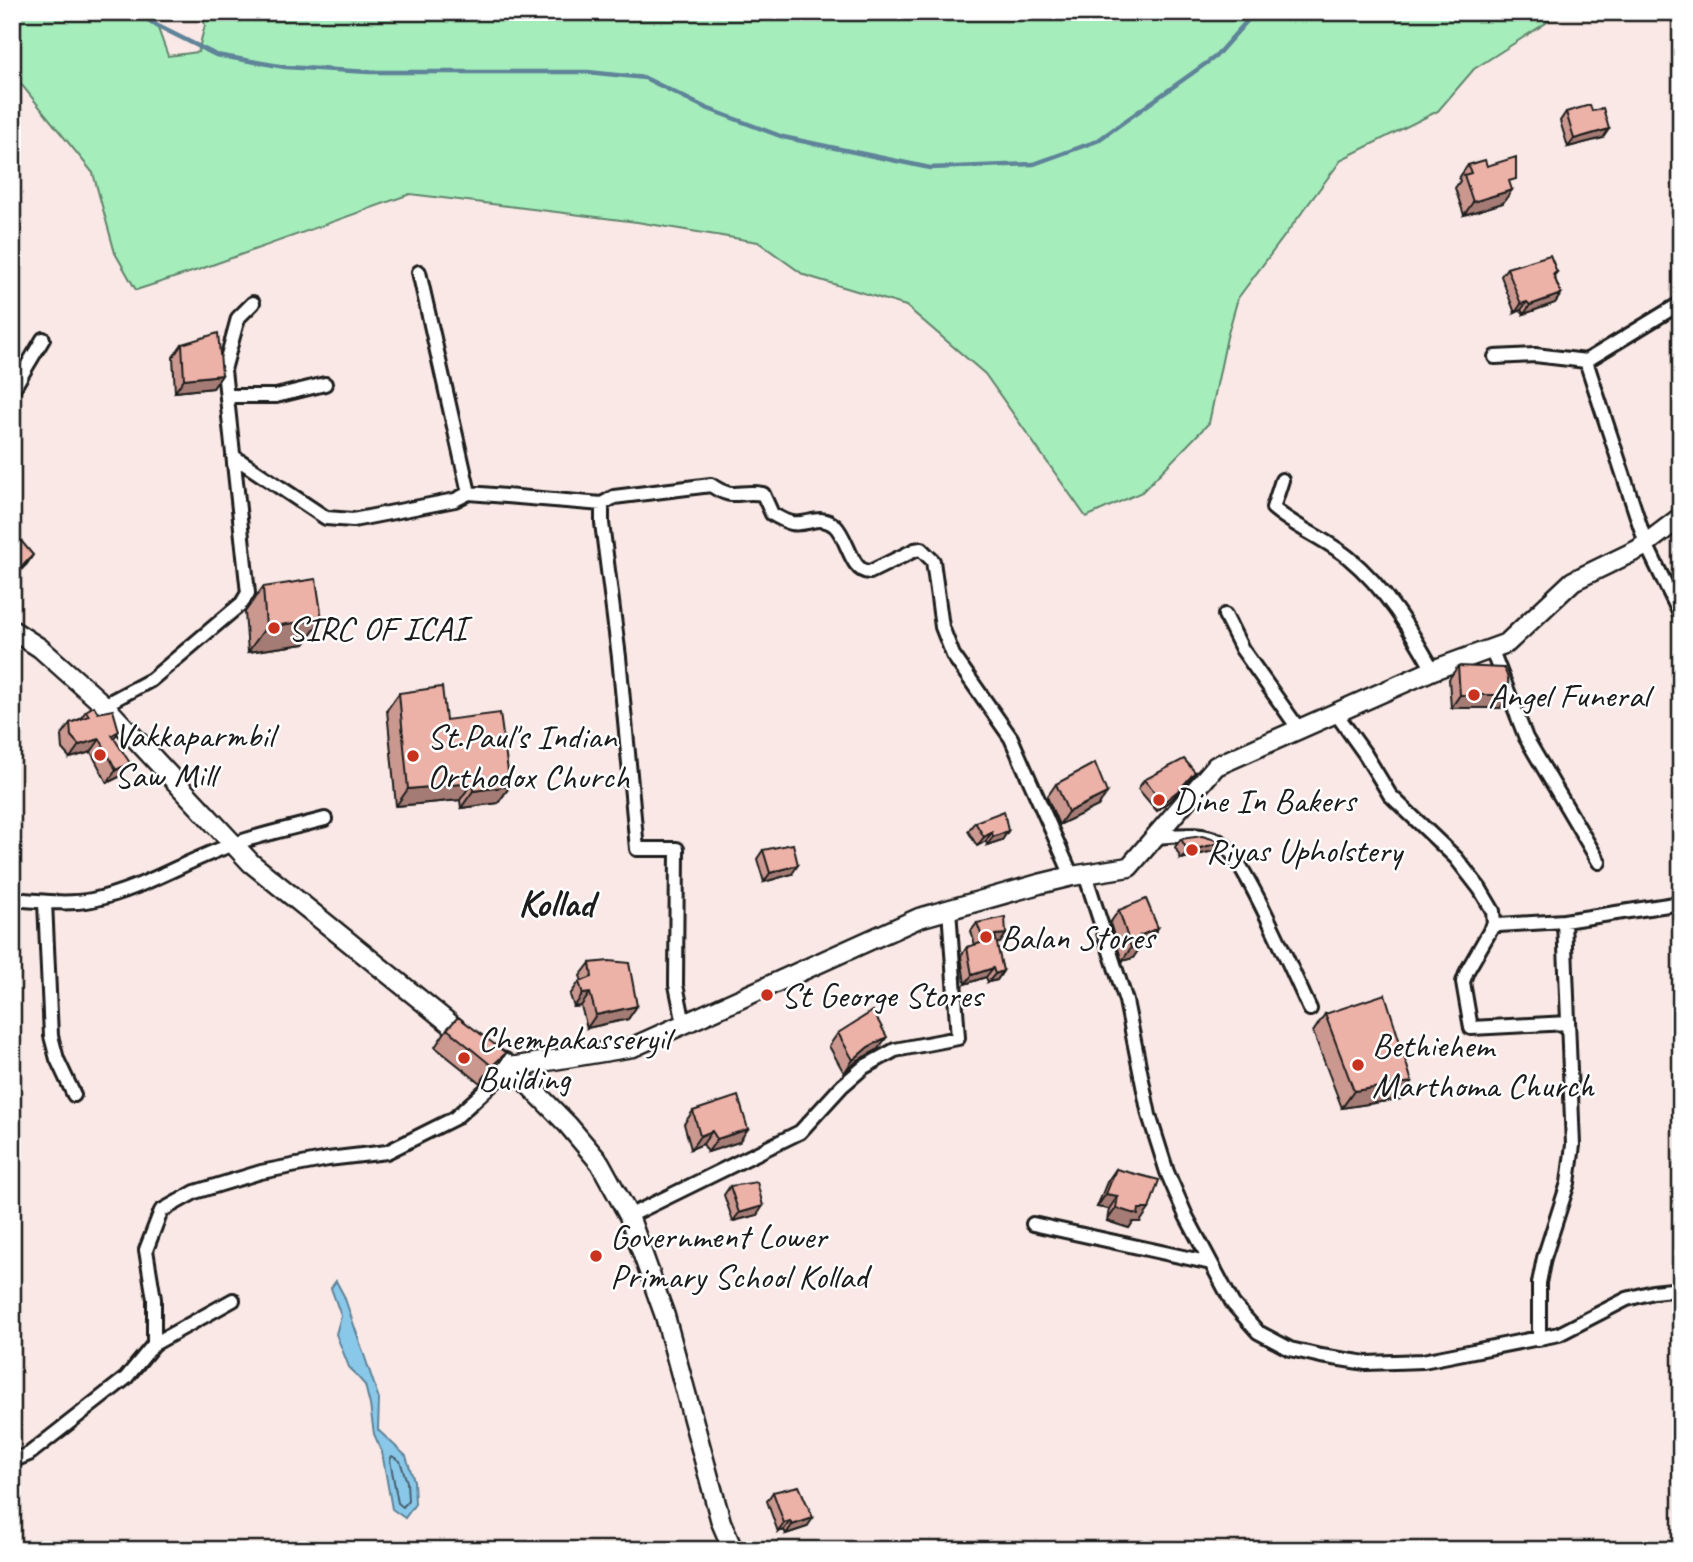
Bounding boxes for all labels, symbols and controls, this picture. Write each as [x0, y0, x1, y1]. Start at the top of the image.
place label: SIRC OF ICAI [288, 606, 473, 651]
marker: SIRC OF ICAI [266, 620, 282, 636]
place label: Angel Funeral [1488, 673, 1655, 718]
marker: Angel Funeral [1466, 687, 1482, 703]
place label: Vakkaparmbil Saw Mill [114, 713, 280, 798]
place label: St.Paul's Indian Orthodox Church [427, 714, 631, 799]
marker: Vakkaparmbil Saw Mill [92, 747, 108, 763]
marker: St.Paul's Indian Orthodox Church [405, 748, 421, 764]
place label: Dine In Bakers [1173, 778, 1358, 823]
marker: Dine In Bakers [1151, 792, 1167, 808]
place label: Riyas Upholstery [1206, 828, 1405, 873]
marker: Riyas Upholstery [1184, 842, 1200, 858]
district label: Kollad [518, 880, 600, 927]
place label: Balan Stores [1000, 915, 1158, 960]
marker: Balan Stores [978, 929, 994, 945]
place label: St George Stores [781, 973, 985, 1018]
marker: St George Stores [759, 987, 775, 1003]
place label: Chempakasseryil Building [478, 1016, 676, 1101]
place label: Bethiehem Marthoma Church [1372, 1023, 1596, 1108]
marker: Chempakasseryil Building [456, 1050, 472, 1066]
marker: Bethiehem Marthoma Church [1350, 1057, 1366, 1073]
place label: Government Lower Primary School Kollad [610, 1214, 873, 1299]
marker: Government Lower Primary School Kollad [588, 1248, 604, 1264]

